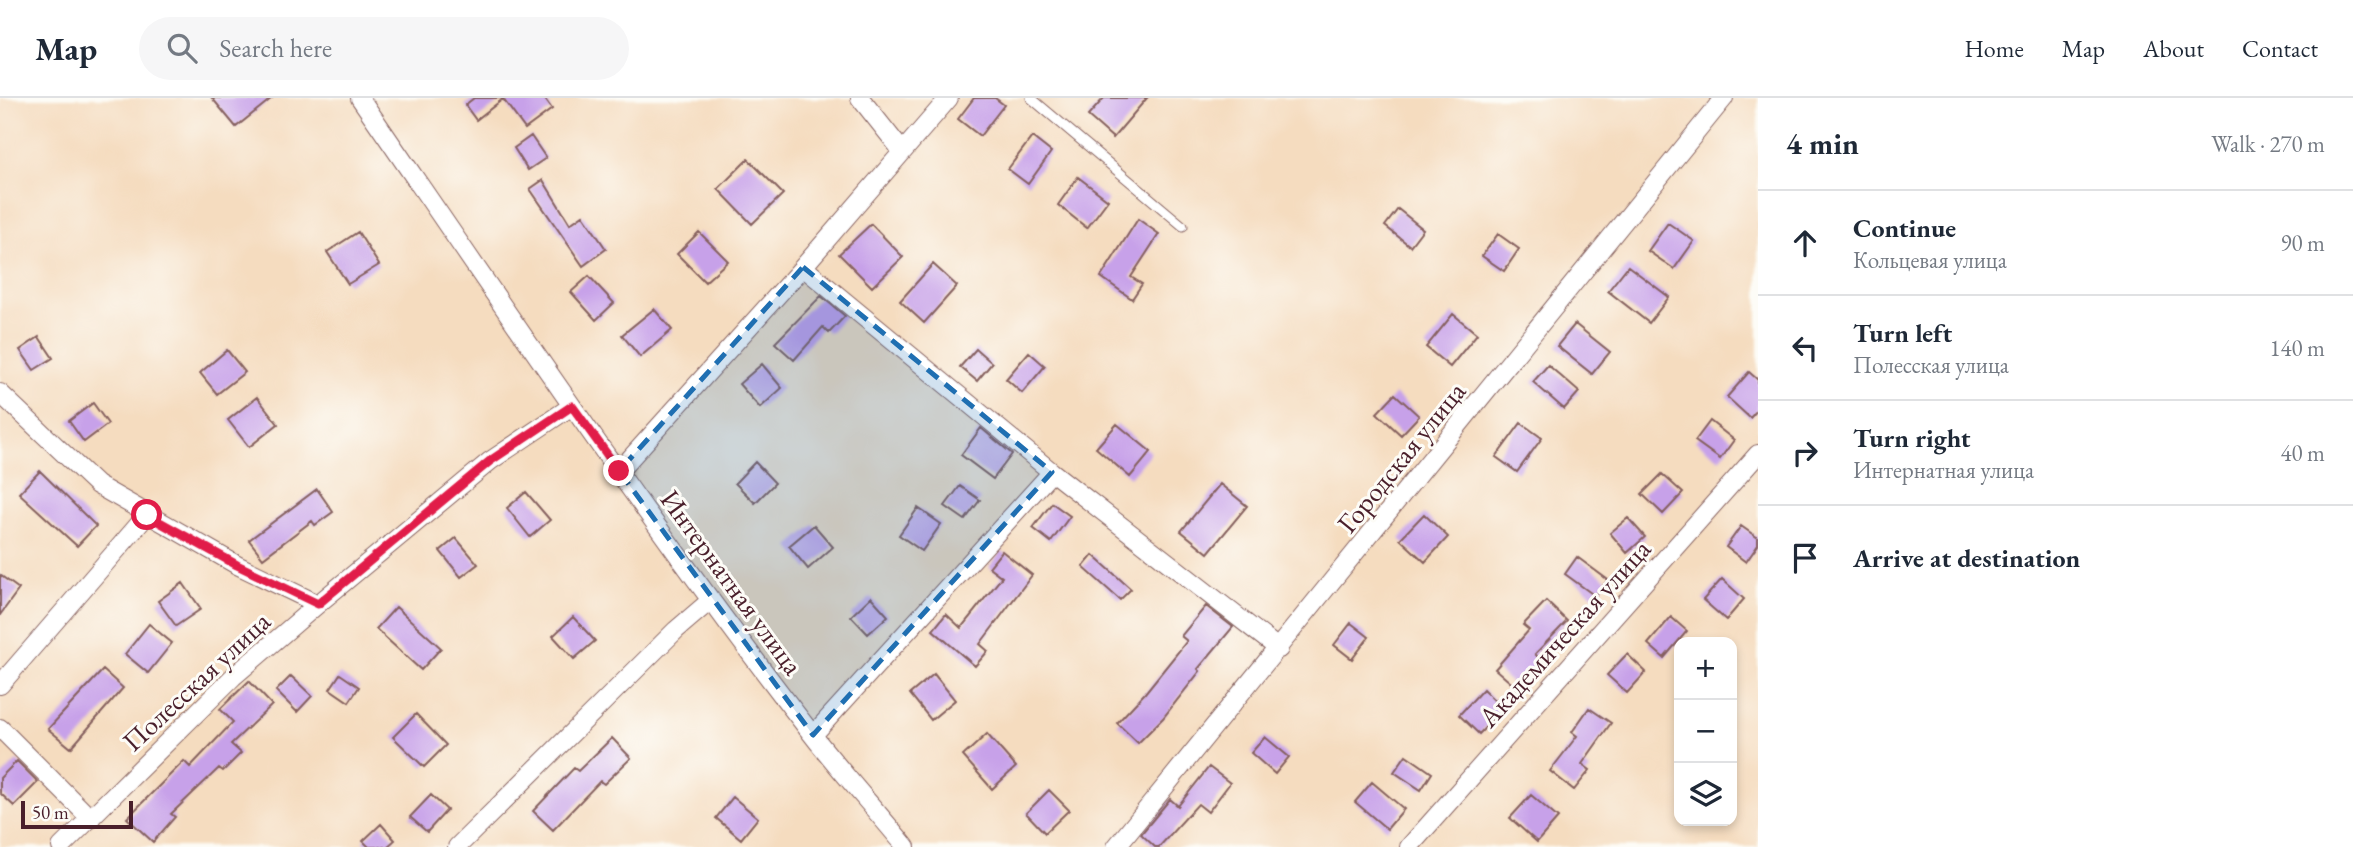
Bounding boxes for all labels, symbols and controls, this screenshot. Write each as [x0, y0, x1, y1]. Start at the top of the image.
search box [139, 17, 629, 80]
text: Map [35, 27, 97, 70]
icon: search [163, 29, 201, 67]
text: Search here [219, 31, 332, 65]
text: Home [1964, 33, 2024, 64]
text: Map [2062, 33, 2105, 64]
text: About [2143, 33, 2204, 64]
text: Contact [2242, 33, 2318, 64]
text: 4 min [1786, 124, 1859, 163]
text: Walk · 270 m [2211, 129, 2325, 159]
text: Continue [1853, 211, 1956, 245]
icon: ahead [1786, 224, 1824, 262]
text: 90 m [2280, 228, 2325, 258]
text: Кольцевая улица [1853, 245, 2007, 275]
text: Turn left [1853, 316, 1952, 350]
icon: left [1786, 329, 1824, 367]
text: 140 m [2269, 333, 2325, 363]
text: Полесская улица [1853, 350, 2009, 380]
street label: Городская улица [1329, 373, 1474, 540]
text: Turn right [1853, 421, 1971, 455]
icon: right [1786, 434, 1824, 472]
text: 40 m [2280, 438, 2325, 468]
route end [603, 455, 634, 486]
text: Интернатная улица [1853, 455, 2034, 485]
street label: Интернатная улица [653, 482, 812, 682]
route start [131, 499, 162, 530]
street label: Академическая улица [1469, 531, 1659, 735]
icon: arrive [1786, 539, 1824, 577]
text: Arrive at destination [1853, 541, 2080, 575]
street label: Полесская улица [114, 603, 278, 759]
map controls [1674, 637, 1737, 826]
button: + [1674, 637, 1737, 700]
button: − [1674, 700, 1737, 763]
button: layers [1674, 763, 1737, 826]
scale bar [21, 798, 133, 830]
text: 50 m [32, 800, 69, 825]

